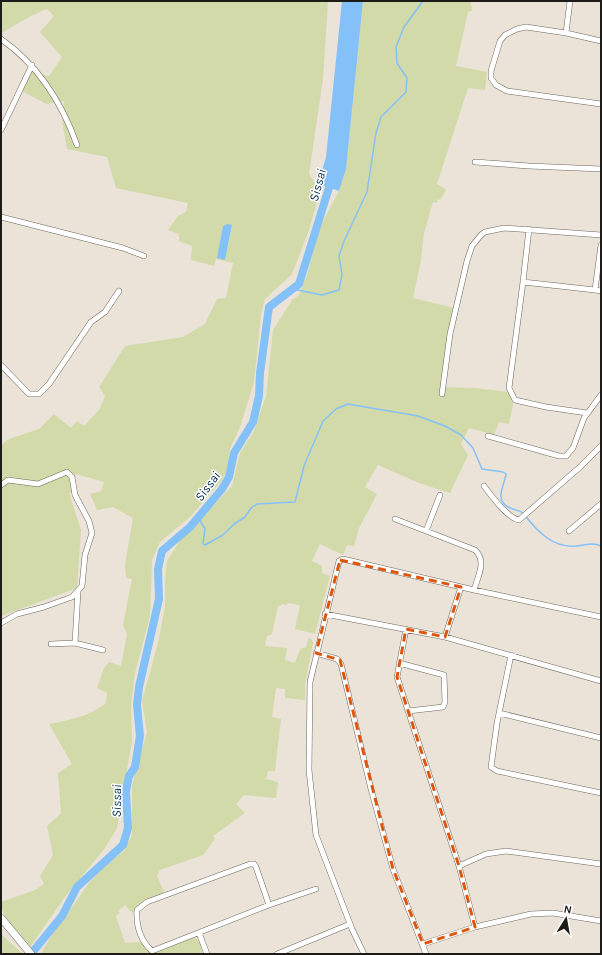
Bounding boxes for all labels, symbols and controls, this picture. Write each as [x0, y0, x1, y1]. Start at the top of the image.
water label: Sissai [306, 167, 329, 203]
water label: Sissai [192, 468, 223, 504]
water label: Sissai [109, 784, 124, 818]
north arrow [546, 899, 586, 939]
text: N [563, 903, 573, 917]

